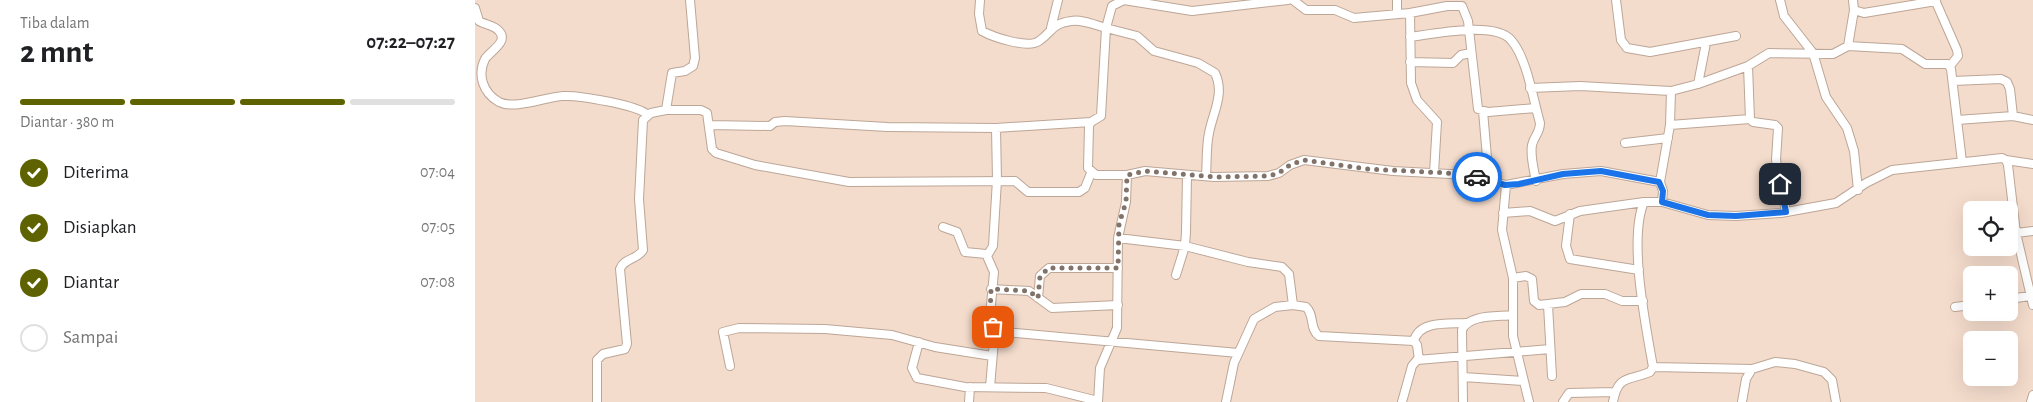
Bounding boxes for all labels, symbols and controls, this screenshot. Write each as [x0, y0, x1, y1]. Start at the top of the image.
text: Tiba dalam [20, 15, 90, 31]
text: 07:22–07:27 [366, 33, 455, 52]
text: 2 mnt [20, 36, 93, 68]
text: Diantar · 380 m [20, 114, 114, 130]
courier [1452, 152, 1502, 202]
icon: check [20, 159, 48, 187]
text: Diterima [63, 163, 129, 182]
icon: car [1463, 163, 1491, 191]
pin [1759, 163, 1801, 205]
text: 07:04 [420, 164, 455, 180]
icon: home [1766, 170, 1794, 198]
map controls [1963, 201, 2018, 386]
button: locate [1963, 201, 2018, 256]
icon: check [20, 214, 48, 242]
text: Disiapkan [63, 218, 137, 237]
text: 07:05 [421, 219, 455, 235]
button: + [1963, 266, 2018, 321]
icon: check [20, 269, 48, 297]
text: Diantar [63, 273, 119, 292]
text: 07:08 [420, 274, 455, 290]
pin [972, 306, 1014, 348]
icon: bag [979, 313, 1007, 341]
text: Sampai [63, 328, 118, 347]
button: − [1963, 331, 2018, 386]

